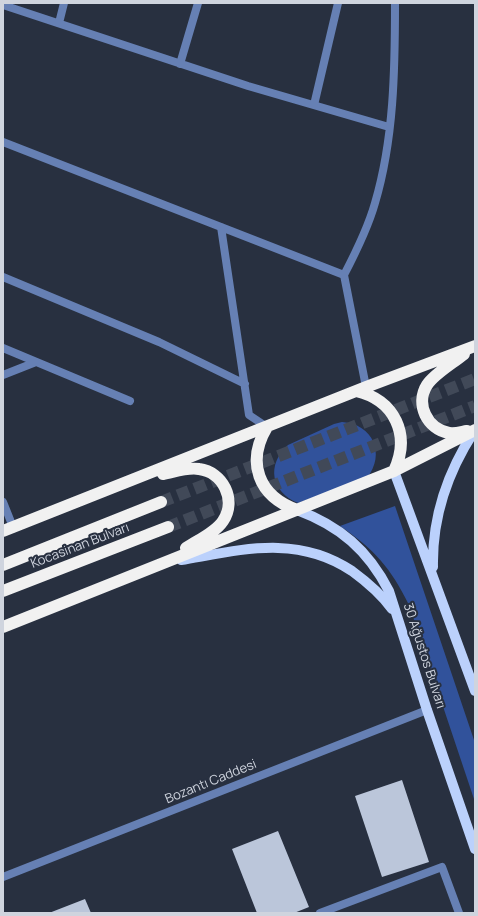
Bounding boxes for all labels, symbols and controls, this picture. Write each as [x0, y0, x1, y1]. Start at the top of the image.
street label: Kocasinan Bulvarı [29, 520, 131, 572]
street label: 30 Ağustos Bulvarı [400, 601, 448, 711]
street label: Bozantı Caddesi [163, 757, 259, 807]

